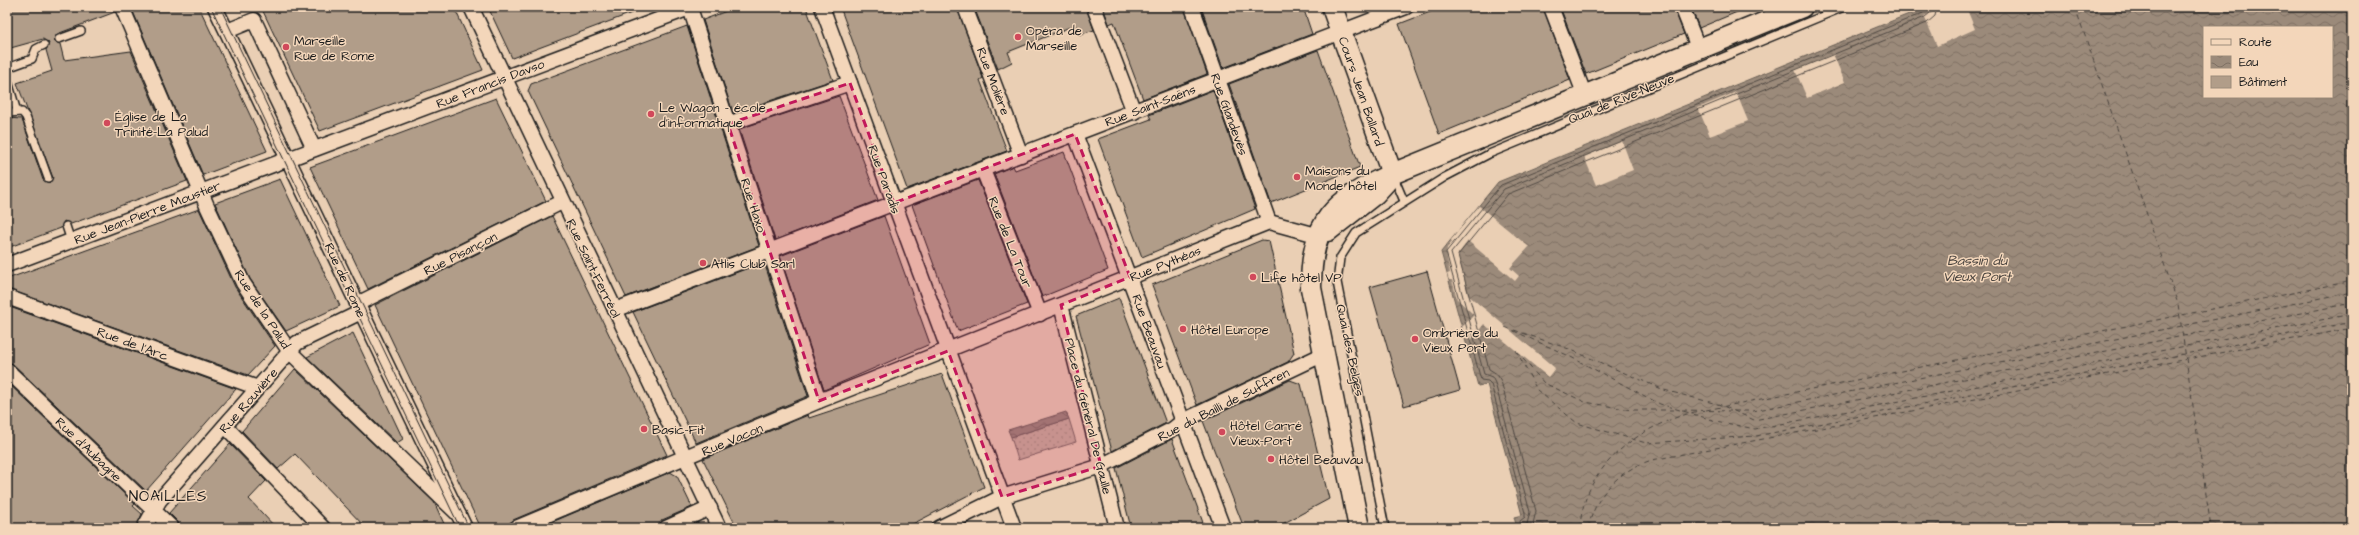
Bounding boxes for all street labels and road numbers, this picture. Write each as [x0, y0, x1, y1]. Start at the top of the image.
street label: Cours Jean Ballard [1334, 34, 1388, 149]
street label: Rue Molière [972, 45, 1014, 118]
street label: Rue Francis Davso [433, 55, 548, 113]
street label: Quai de Rive-Neuve [1566, 69, 1677, 128]
street label: Rue Glandevès [1206, 71, 1252, 158]
street label: Rue Saint-Saëns [1102, 80, 1199, 132]
street label: Rue Paradis [863, 142, 905, 217]
street label: Rue Haxo [736, 176, 770, 235]
street label: Rue Jean-Pierre Moustier [71, 177, 223, 249]
street label: Rue de La Tour [984, 194, 1037, 291]
street label: Rue Saint-Ferréol [561, 216, 625, 321]
street label: Rue Pisançon [421, 227, 501, 280]
street label: Rue de Rome [320, 240, 370, 321]
street label: Rue Pythéas [1127, 241, 1205, 287]
street label: Rue de la Palud [230, 266, 295, 353]
street label: Rue Beauvau [1127, 292, 1171, 371]
street label: Quai des Belges [1331, 303, 1369, 399]
street label: Rue de l'Arc [94, 323, 171, 365]
street label: Place du Général De Gaulle [1060, 336, 1116, 496]
street label: Rue Rouvière [215, 364, 282, 437]
street label: Rue du Bailli de Suffren [1154, 364, 1293, 446]
street label: Rue d'Aubagne [50, 413, 125, 487]
street label: Rue Vacon [699, 419, 766, 461]

